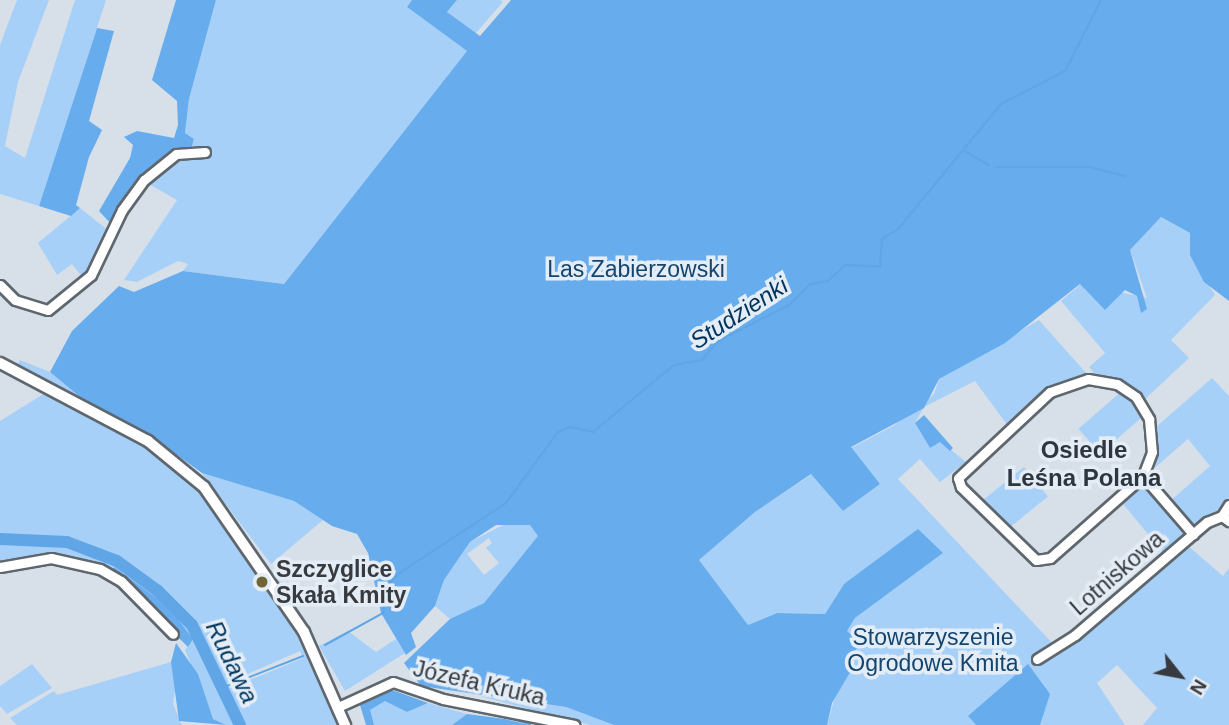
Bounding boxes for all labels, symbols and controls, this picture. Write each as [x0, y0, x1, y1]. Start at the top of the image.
park label: Las Zabierzowski [547, 255, 725, 283]
water label: Studzienki [685, 271, 793, 355]
district label: Osiedle Leśna Polana [1007, 436, 1161, 492]
street label: Lotniskowa [1065, 525, 1169, 621]
place label: Szczyglice Skała Kmity [276, 555, 406, 609]
marker: Szczyglice Skała Kmity [254, 574, 270, 590]
water label: Rudawa [200, 616, 264, 708]
park label: Stowarzyszenie Ogrodowe Kmita [847, 623, 1019, 677]
north arrow [1145, 641, 1215, 711]
street label: Józefa Kruka [410, 654, 548, 712]
text: N [1186, 676, 1211, 698]

